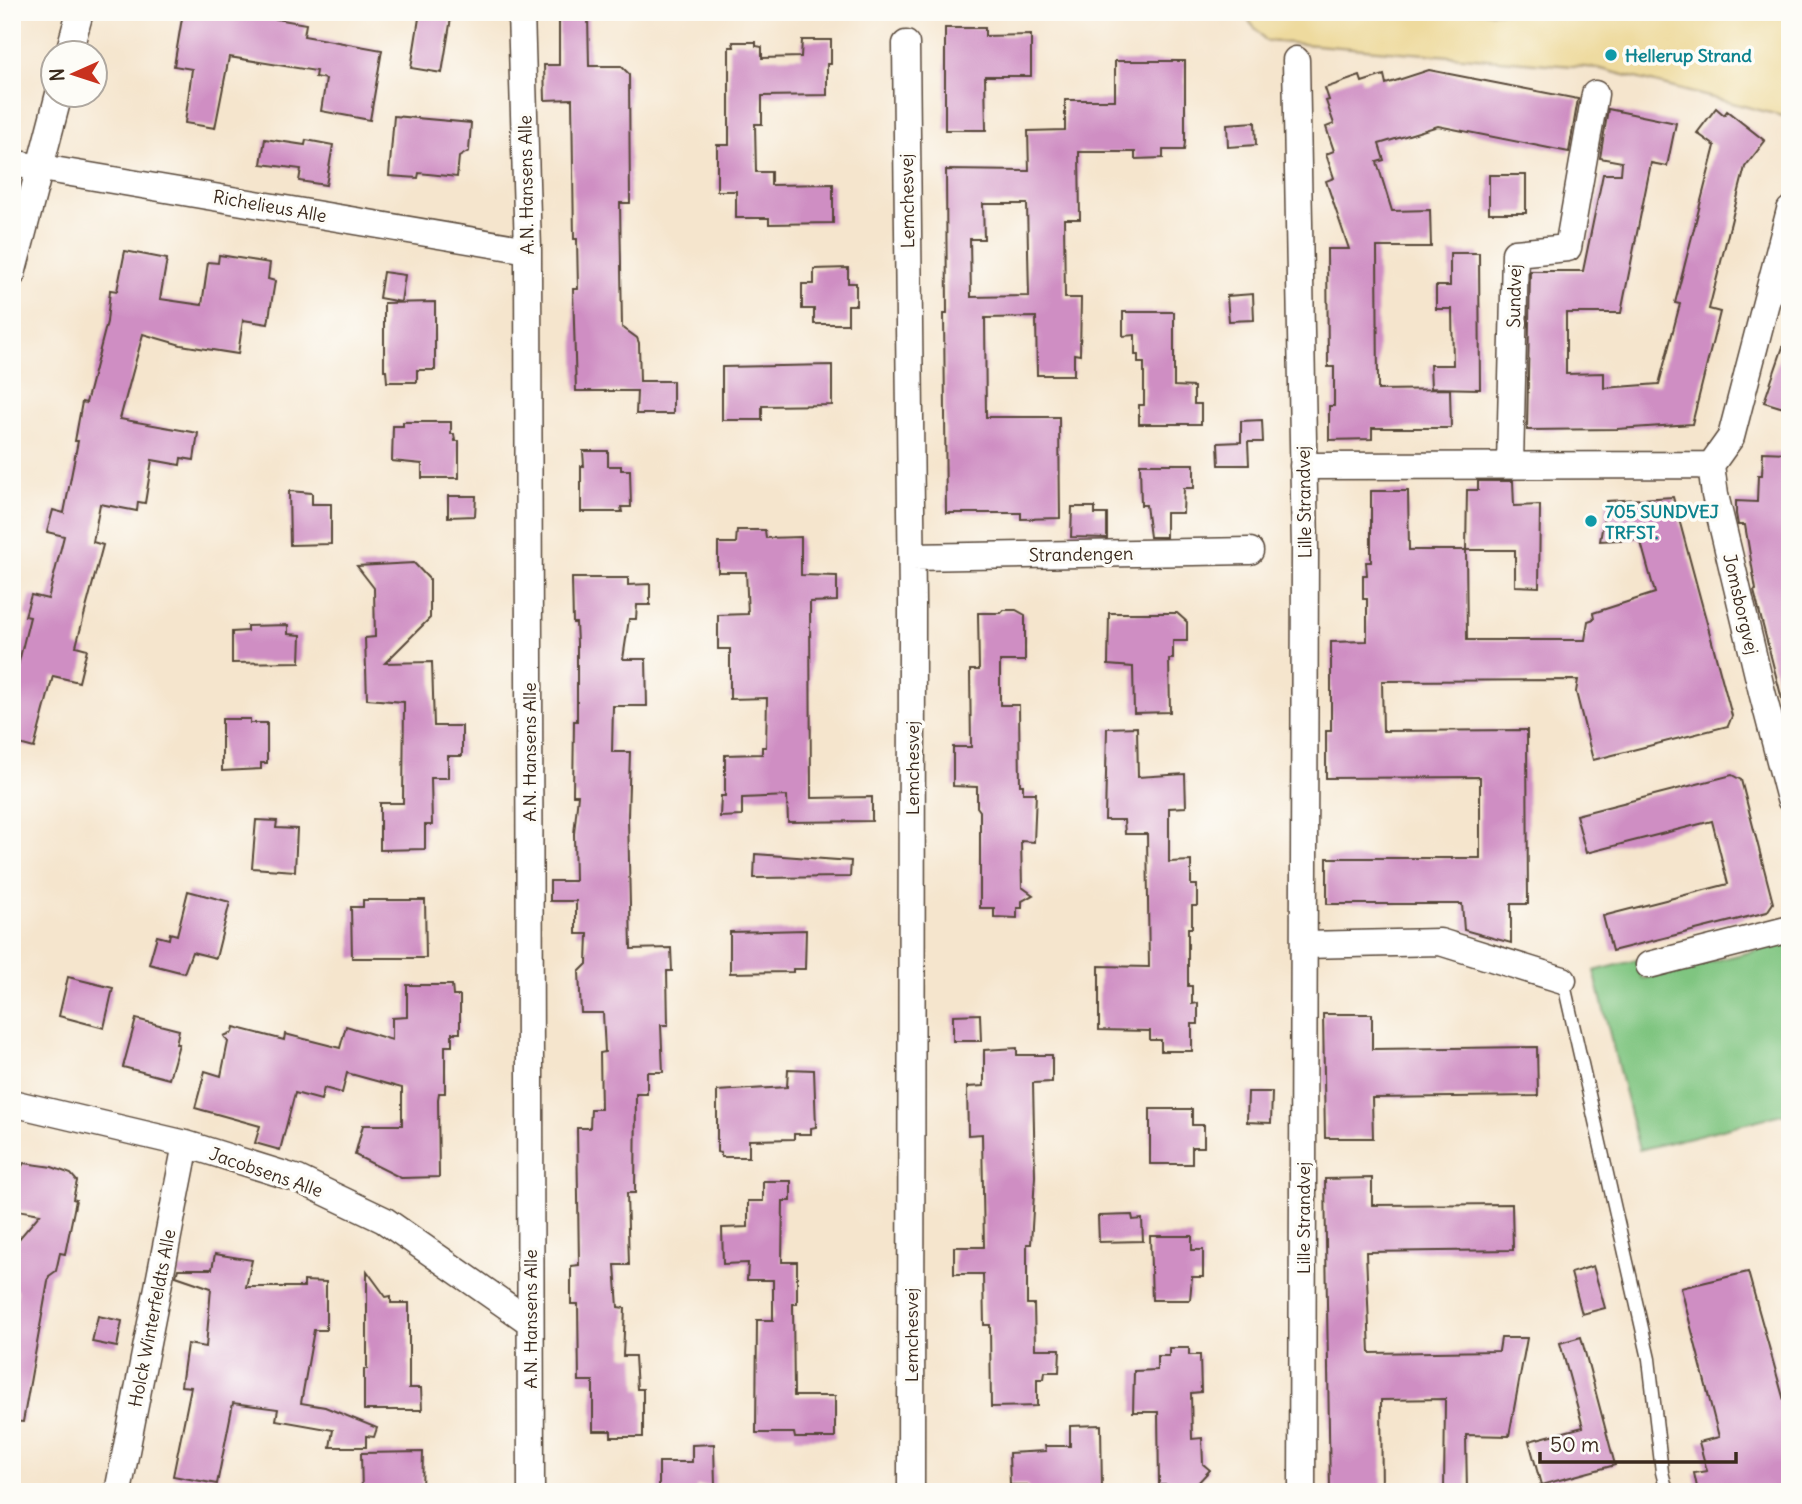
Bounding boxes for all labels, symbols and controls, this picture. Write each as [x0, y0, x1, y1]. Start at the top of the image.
north arrow [38, 38, 108, 108]
place label: Hellerup Strand [1625, 44, 1752, 67]
marker: Hellerup Strand [1603, 47, 1619, 63]
text: N [45, 68, 69, 82]
street label: A.N. Hansens Alle [513, 115, 539, 255]
street label: Lemchesvej [895, 154, 919, 248]
street label: Richelieus Alle [211, 185, 329, 227]
street label: Sundvej [1502, 264, 1526, 328]
street label: Lille Strandvej [1292, 446, 1316, 558]
place label: 705 SUNDVEJ TRFST. [1605, 500, 1719, 544]
marker: 705 SUNDVEJ TRFST. [1583, 513, 1599, 529]
street label: Strandengen [1029, 542, 1133, 566]
street label: Jomsborgvej [1718, 551, 1764, 657]
street label: A.N. Hansens Alle [518, 682, 541, 822]
street label: Lemchesvej [901, 721, 924, 815]
street label: Jacobsens Alle [206, 1142, 326, 1202]
street label: Lille Strandvej [1292, 1162, 1315, 1274]
street label: Holck Winterfeldts Alle [123, 1227, 181, 1409]
street label: A.N. Hansens Alle [519, 1249, 542, 1389]
street label: Lemchesvej [900, 1288, 923, 1382]
scale bar [1540, 1420, 1736, 1464]
text: 50 m [1550, 1431, 1599, 1458]

